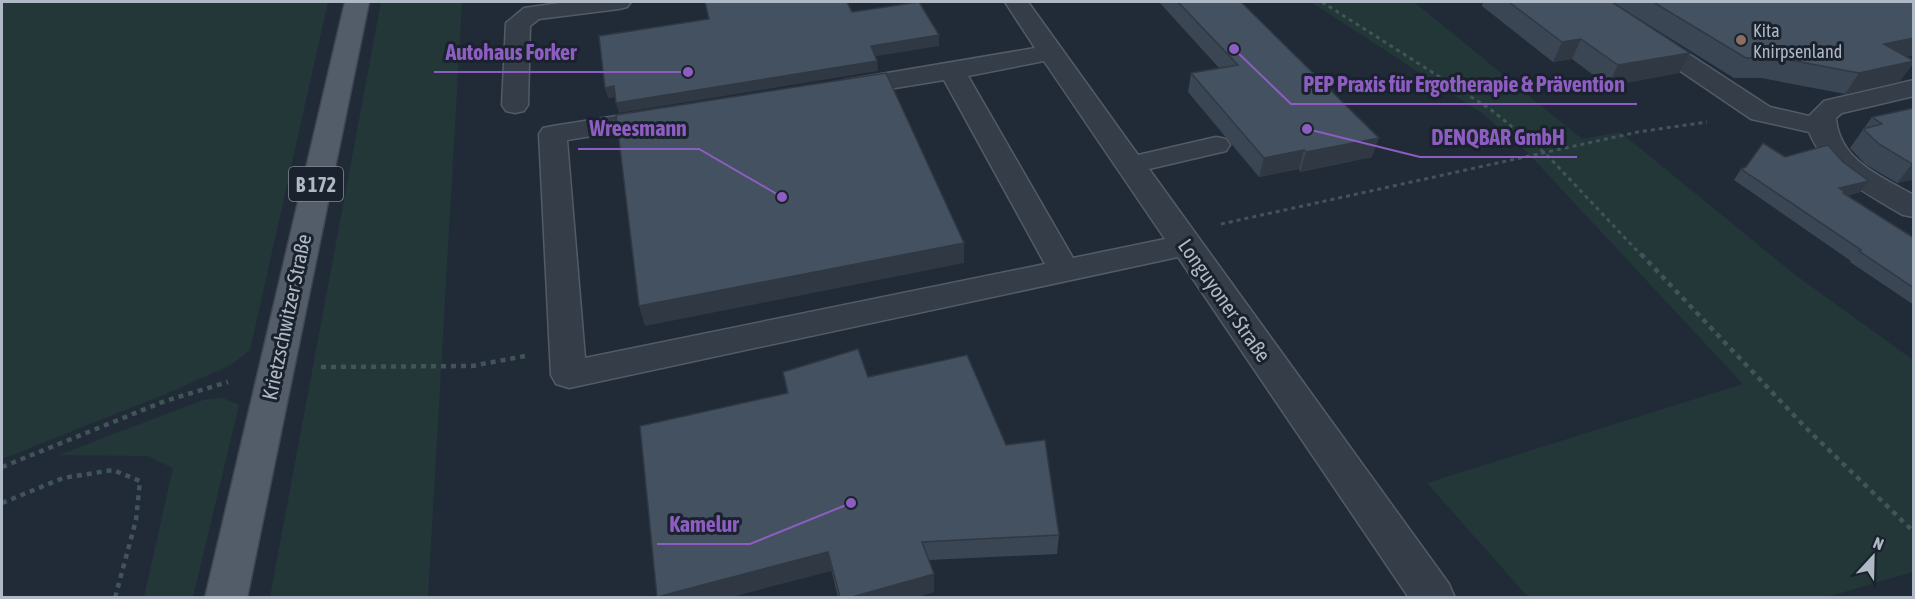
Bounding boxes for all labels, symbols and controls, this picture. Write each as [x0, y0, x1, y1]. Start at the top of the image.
place label: Kita Knirpsenland [1753, 20, 1842, 62]
callout: Autohaus Forker [434, 32, 589, 72]
marker: Kita Knirpsenland [1734, 33, 1748, 47]
text: Autohaus Forker [444, 39, 577, 65]
callout: PEP Praxis für Ergotherapie & Prävention [1291, 64, 1637, 104]
text: PEP Praxis für Ergotherapie & Prävention [1303, 71, 1625, 97]
callout: Wreesmann [578, 109, 699, 149]
text: Wreesmann [588, 115, 687, 141]
callout: DENQBAR GmbH [1420, 117, 1577, 157]
text: DENQBAR GmbH [1431, 124, 1565, 150]
road number: B 172 [289, 167, 343, 201]
street label: Krietzschwitzer Straße [257, 232, 315, 402]
street label: Longuyoner Straße [1174, 234, 1276, 366]
callout: Kamelur [657, 504, 750, 544]
text: Kamelur [669, 511, 739, 537]
north arrow [1843, 527, 1903, 587]
text: N [1871, 533, 1886, 553]

